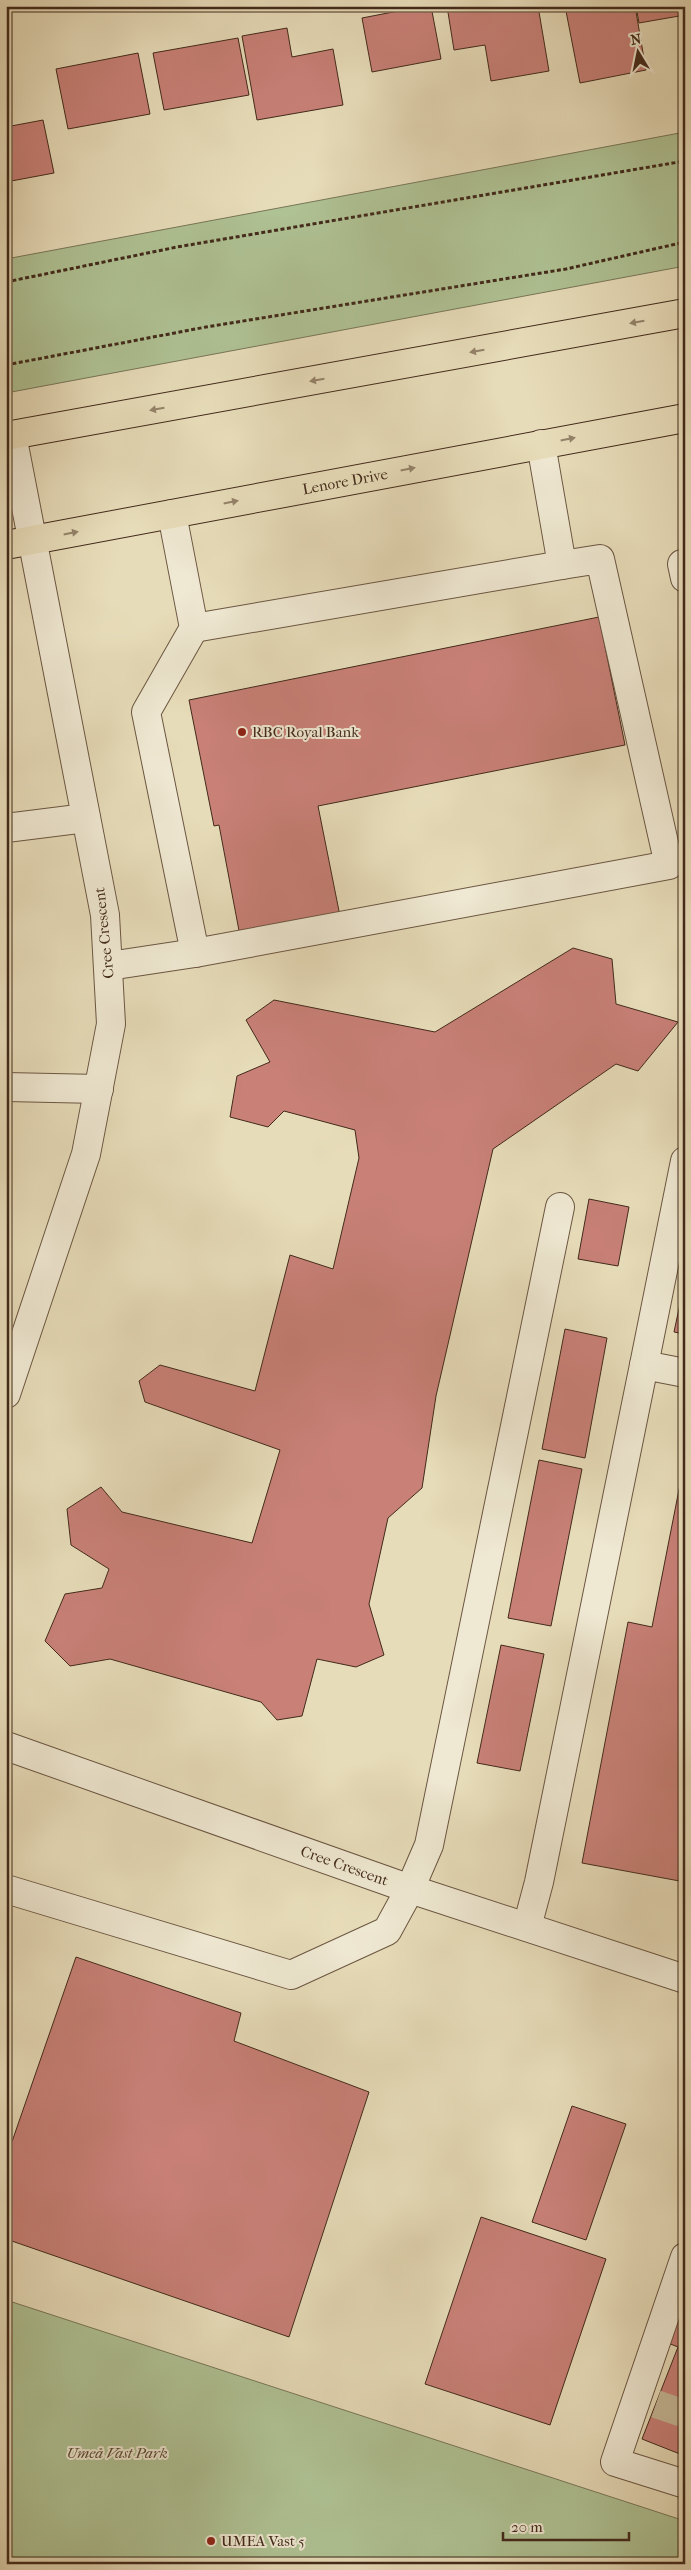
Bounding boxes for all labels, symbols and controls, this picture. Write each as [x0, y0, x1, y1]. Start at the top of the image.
north arrow [614, 28, 664, 78]
text: N [629, 30, 643, 49]
one-way arrow [628, 318, 644, 326]
one-way arrow [469, 347, 485, 355]
one-way arrow [309, 376, 325, 384]
one-way arrow [149, 405, 165, 413]
one-way arrow [560, 435, 576, 443]
street label: Lenore Drive [301, 465, 390, 498]
one-way arrow [400, 465, 416, 473]
one-way arrow [223, 498, 239, 506]
one-way arrow [64, 529, 79, 537]
place label: RBC Royal Bank [252, 723, 359, 741]
marker: RBC Royal Bank [236, 726, 248, 738]
street label: Cree Crescent [90, 886, 118, 980]
street label: Cree Crescent [298, 1842, 391, 1890]
park label: Umeå Vast Park [66, 2444, 168, 2462]
scale bar [503, 2510, 630, 2542]
text: 20 m [511, 2518, 543, 2536]
place label: UMEA Vast 5 [221, 2532, 305, 2550]
marker: UMEA Vast 5 [205, 2535, 217, 2547]

